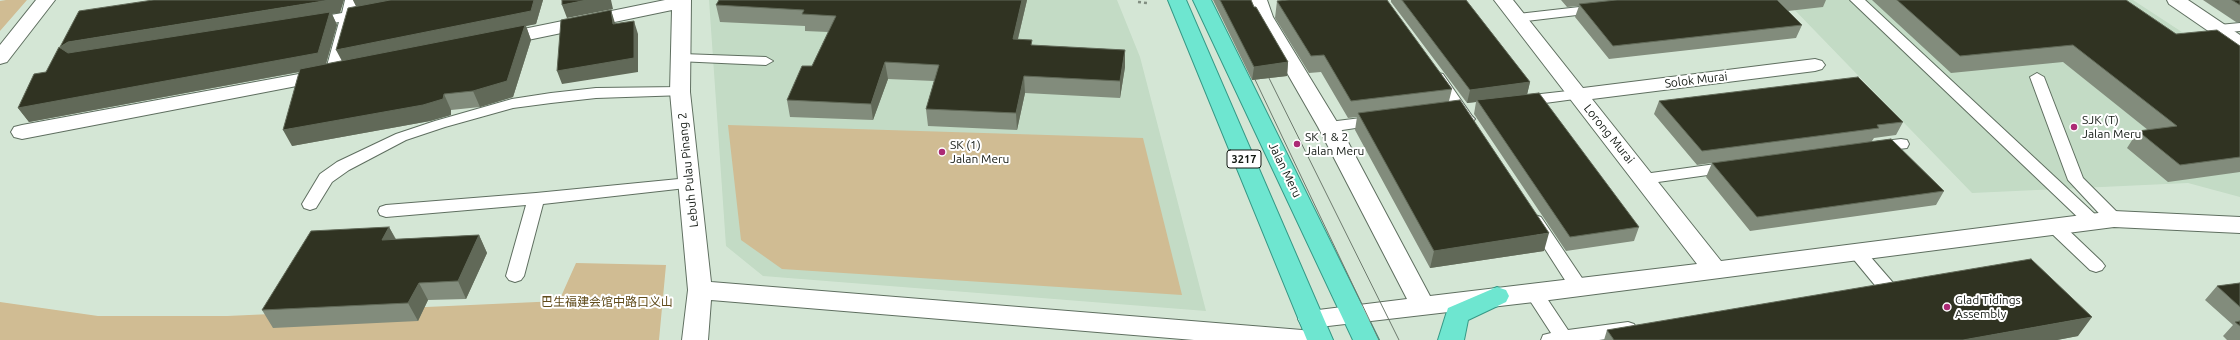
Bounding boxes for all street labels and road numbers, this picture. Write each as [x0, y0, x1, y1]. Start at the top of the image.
street label: Solok Murai [1664, 69, 1728, 91]
street label: Lorong Murai [1581, 101, 1637, 167]
street label: Lebuh Pulau Pinang 2 [675, 112, 701, 228]
street label: Jalan Meru [1265, 140, 1305, 200]
road number: 3217 [1227, 150, 1261, 168]

